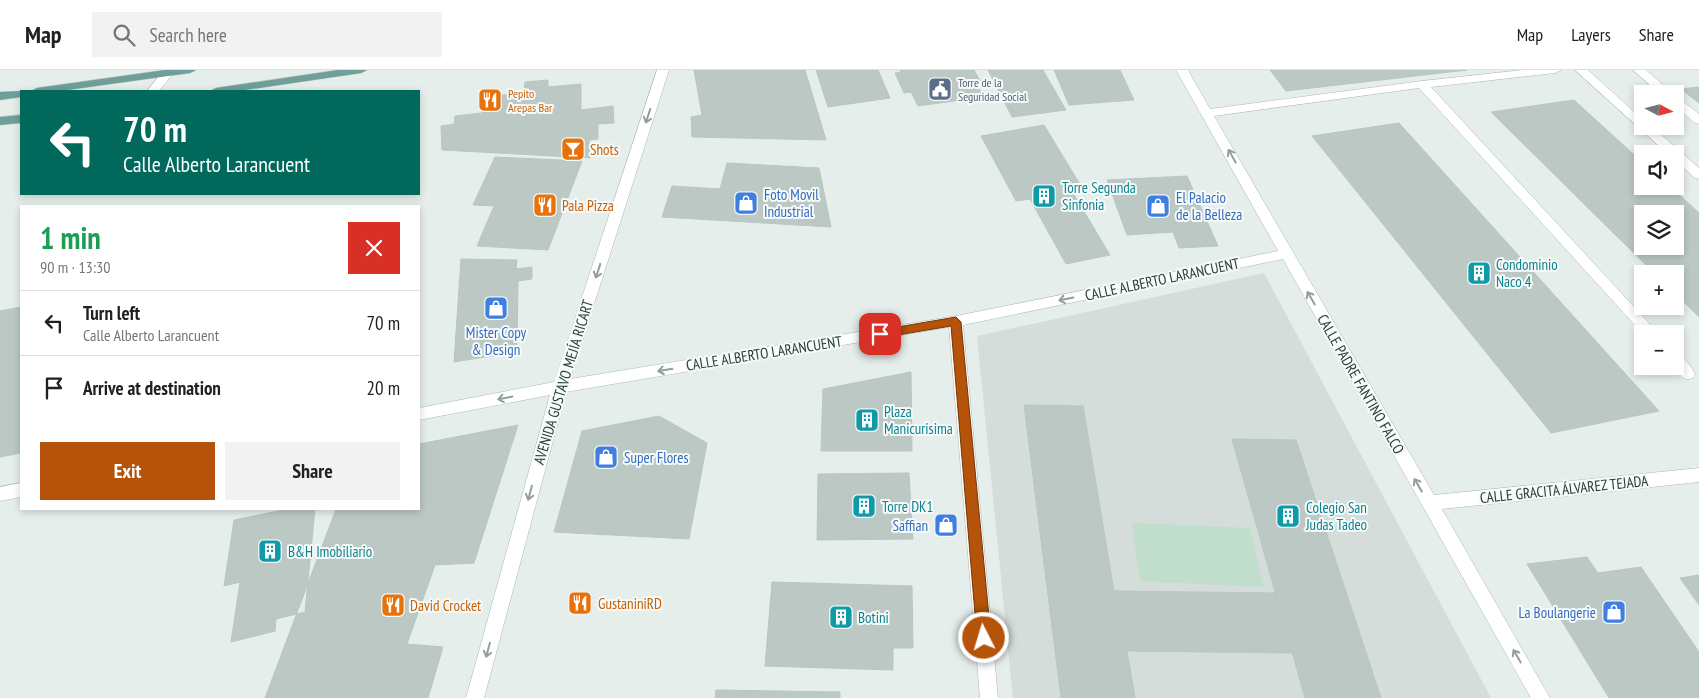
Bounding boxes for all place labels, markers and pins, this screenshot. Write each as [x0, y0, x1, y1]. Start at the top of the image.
place label: Torre de la Seguridad Social [958, 75, 1027, 104]
public building icon: Torre de la Seguridad Social [927, 76, 953, 102]
place label: Pepito Arepas Bar [508, 86, 553, 115]
restaurant icon: Pepito Arepas Bar [477, 87, 503, 113]
bar icon: Shots [560, 136, 586, 162]
place label: Shots [590, 140, 619, 159]
place label: Torre Segunda Sinfonia [1062, 178, 1136, 214]
building icon: Torre Segunda Sinfonia [1031, 183, 1057, 209]
place label: Foto Movil Industrial [764, 185, 819, 221]
place label: El Palacio de la Belleza [1176, 188, 1242, 224]
shop icon: Foto Movil Industrial [733, 190, 759, 216]
restaurant icon: Pala Pizza [532, 192, 558, 218]
shop icon: El Palacio de la Belleza [1145, 193, 1171, 219]
place label: Pala Pizza [562, 196, 614, 215]
place label: Condominio Naco 4 [1496, 255, 1558, 291]
building icon: Condominio Naco 4 [1466, 260, 1492, 286]
shop icon: Mister Copy & Design [483, 295, 509, 321]
pin [859, 313, 901, 355]
place label: Mister Copy & Design [466, 323, 527, 359]
place label: Plaza Manicurisima [884, 402, 953, 438]
building icon: Plaza Manicurisima [854, 407, 880, 433]
shop icon: Super Flores [593, 444, 619, 470]
place label: Super Flores [624, 448, 689, 467]
building icon: Torre DK1 [851, 493, 877, 519]
place label: Torre DK1 [882, 497, 933, 516]
place label: Colegio San Judas Tadeo [1305, 498, 1367, 534]
building icon: Colegio San Judas Tadeo [1275, 503, 1301, 529]
shop icon: Saffian [933, 512, 959, 538]
place label: Saffian [893, 516, 928, 535]
building icon: B&H Imobiliario [257, 538, 283, 564]
place label: B&H Imobiliario [288, 542, 372, 561]
restaurant icon: GustaniniRD [567, 590, 593, 616]
restaurant icon: David Crocket [380, 592, 406, 618]
place label: GustaniniRD [598, 594, 662, 613]
place label: David Crocket [410, 596, 481, 615]
shop icon: La Boulangerie [1601, 599, 1627, 625]
place label: La Boulangerie [1518, 603, 1596, 622]
building icon: Botini [828, 604, 854, 630]
place label: Botini [858, 608, 889, 627]

